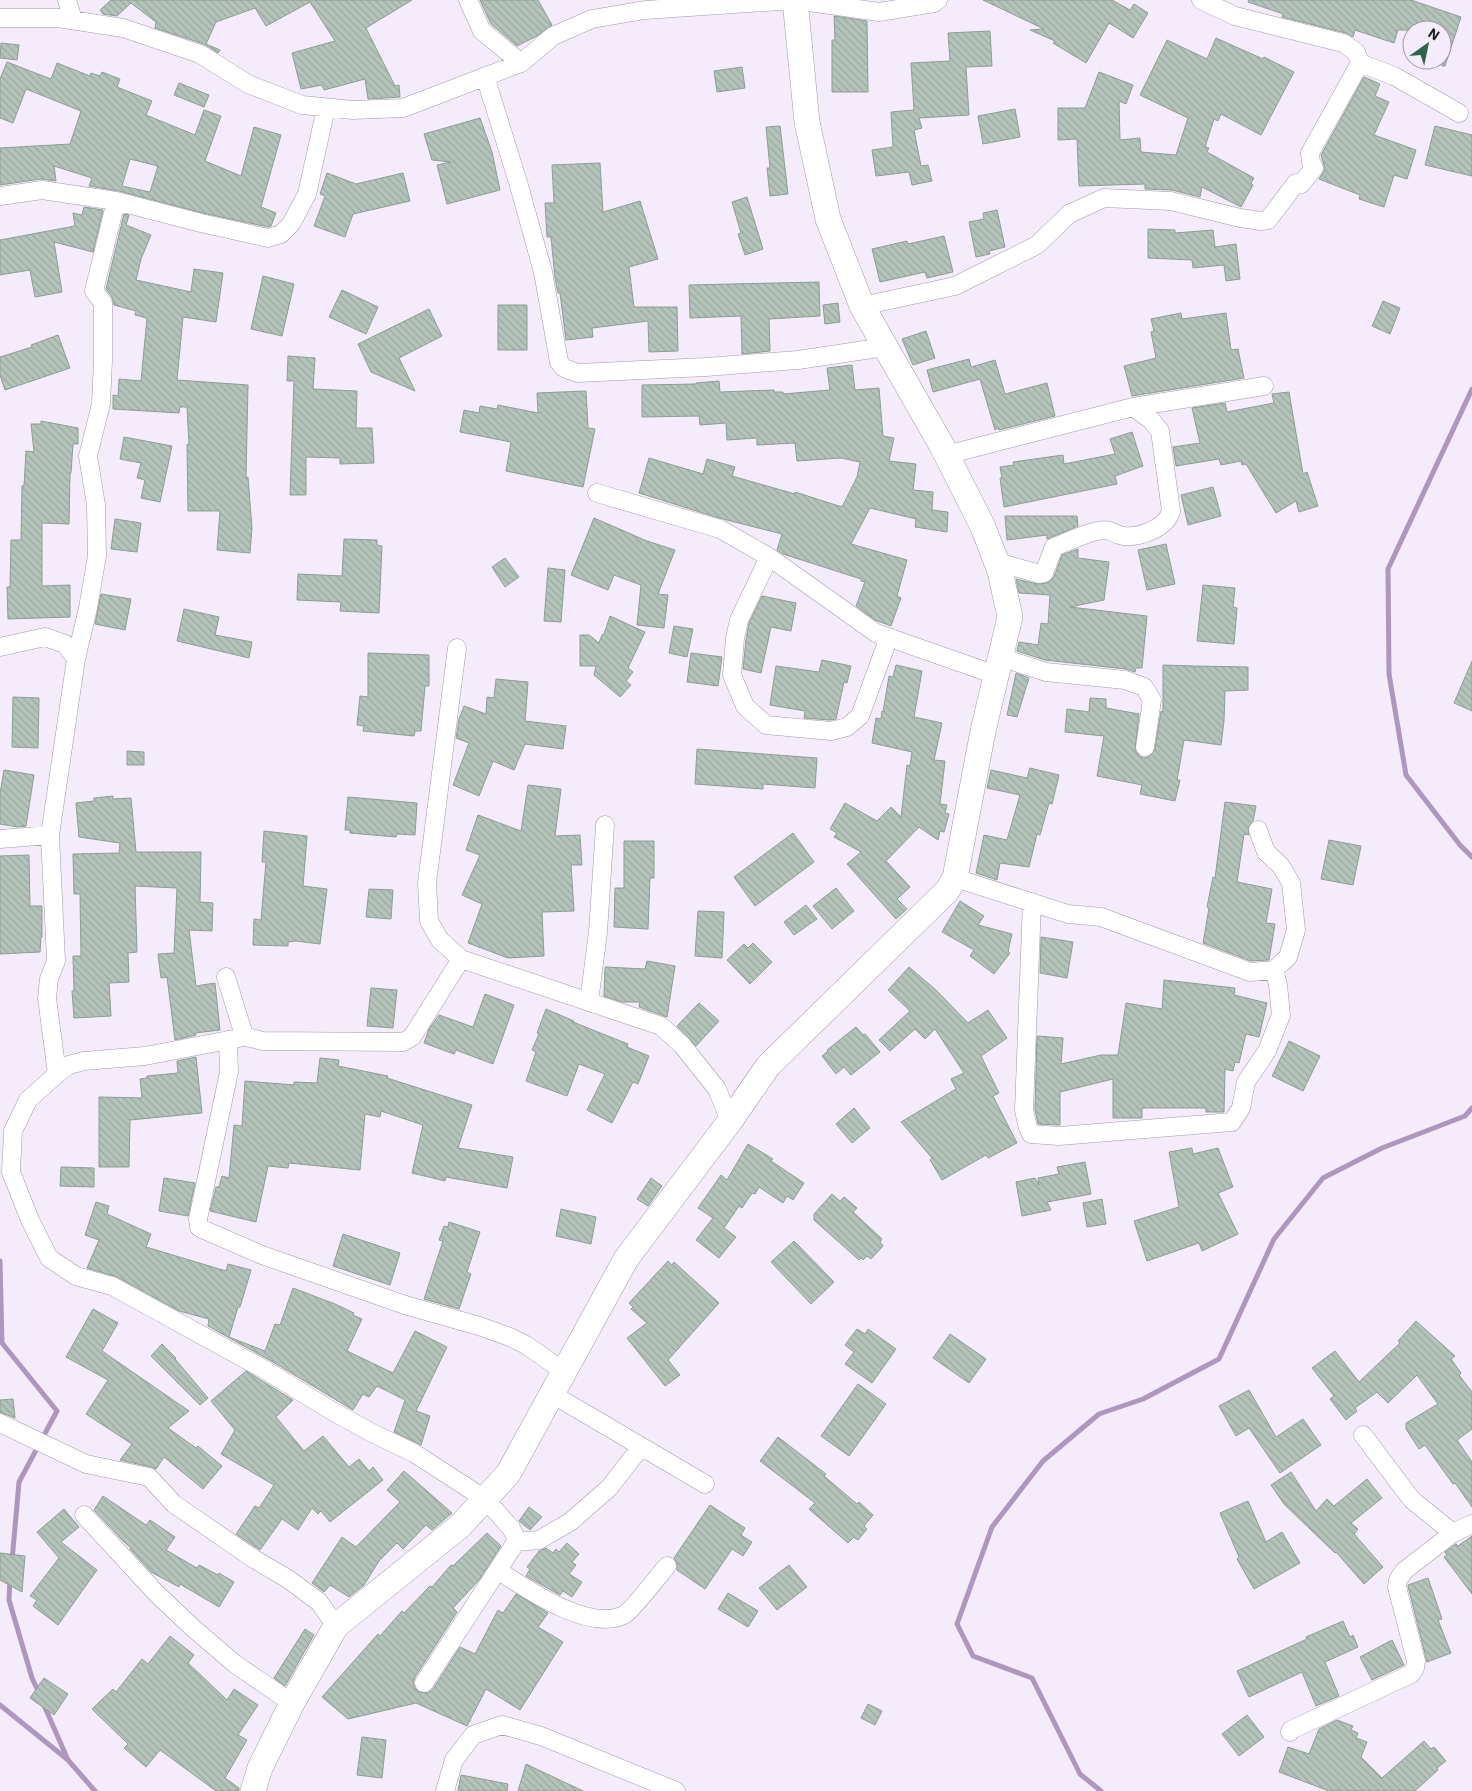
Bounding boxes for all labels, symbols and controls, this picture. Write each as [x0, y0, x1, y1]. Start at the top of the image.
north arrow [1402, 20, 1452, 70]
text: N [1425, 24, 1443, 44]

